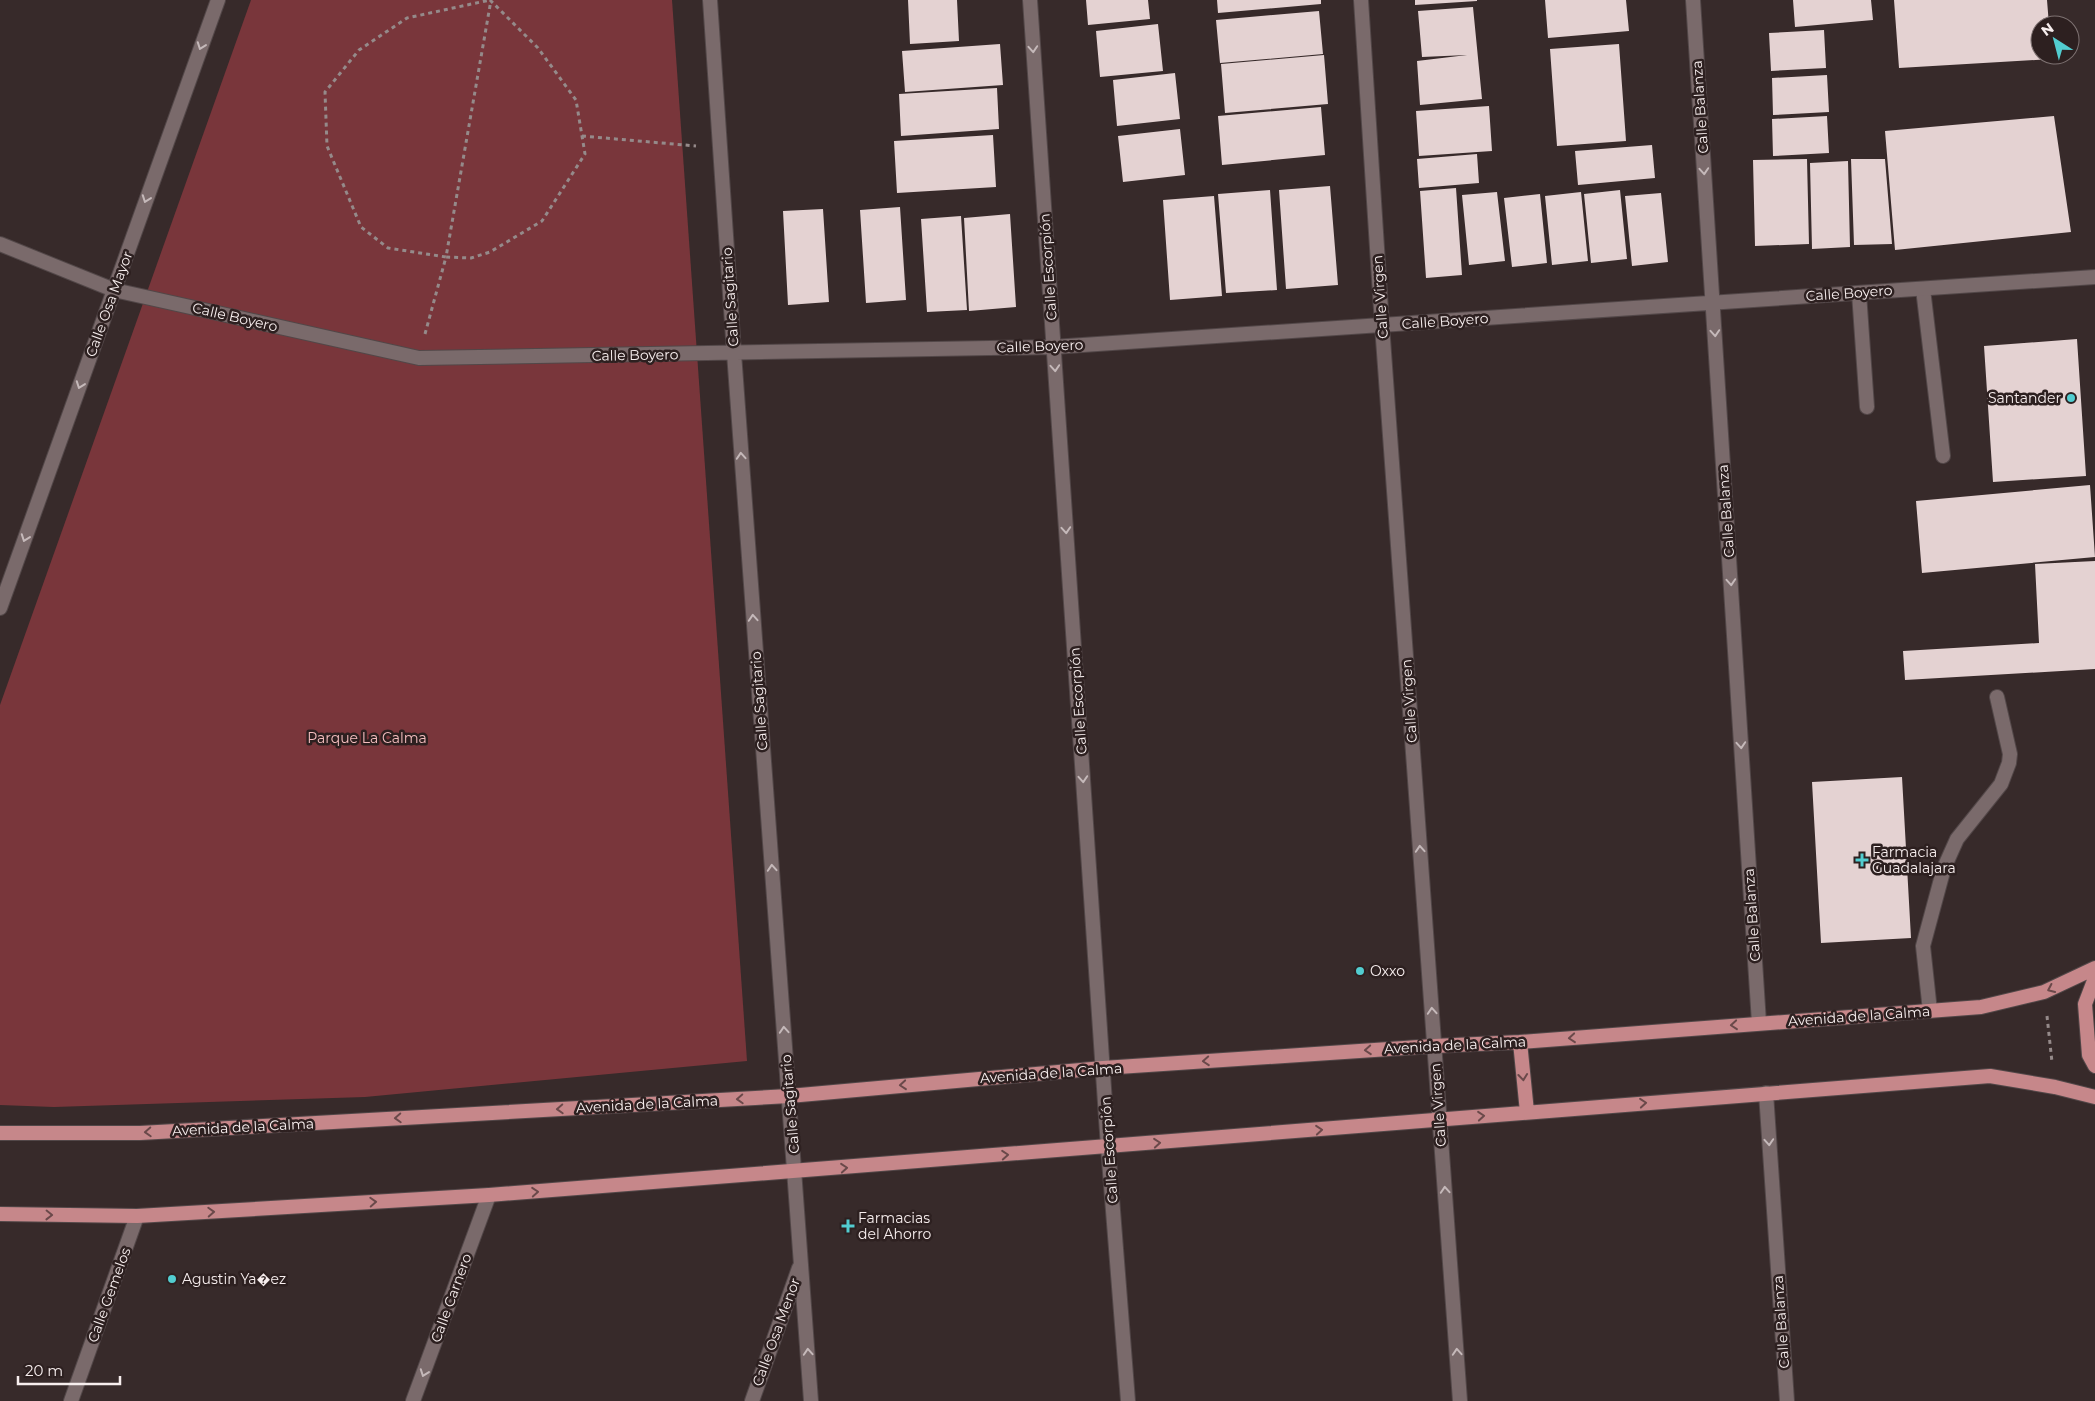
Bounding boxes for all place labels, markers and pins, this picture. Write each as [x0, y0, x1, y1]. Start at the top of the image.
place label: Santander [1988, 389, 2061, 407]
marker: Santander [2065, 392, 2077, 404]
place label: Farmacia Guadalajara [1872, 843, 1956, 877]
marker: Farmacia Guadalajara [1856, 854, 1868, 866]
place label: Oxxo [1370, 962, 1405, 980]
marker: Oxxo [1354, 965, 1366, 977]
place label: Farmacias del Ahorro [858, 1209, 932, 1243]
marker: Farmacias del Ahorro [842, 1220, 854, 1232]
place label: Agustin Ya�ez [182, 1270, 286, 1288]
marker: Agustin Ya�ez [166, 1273, 178, 1285]

